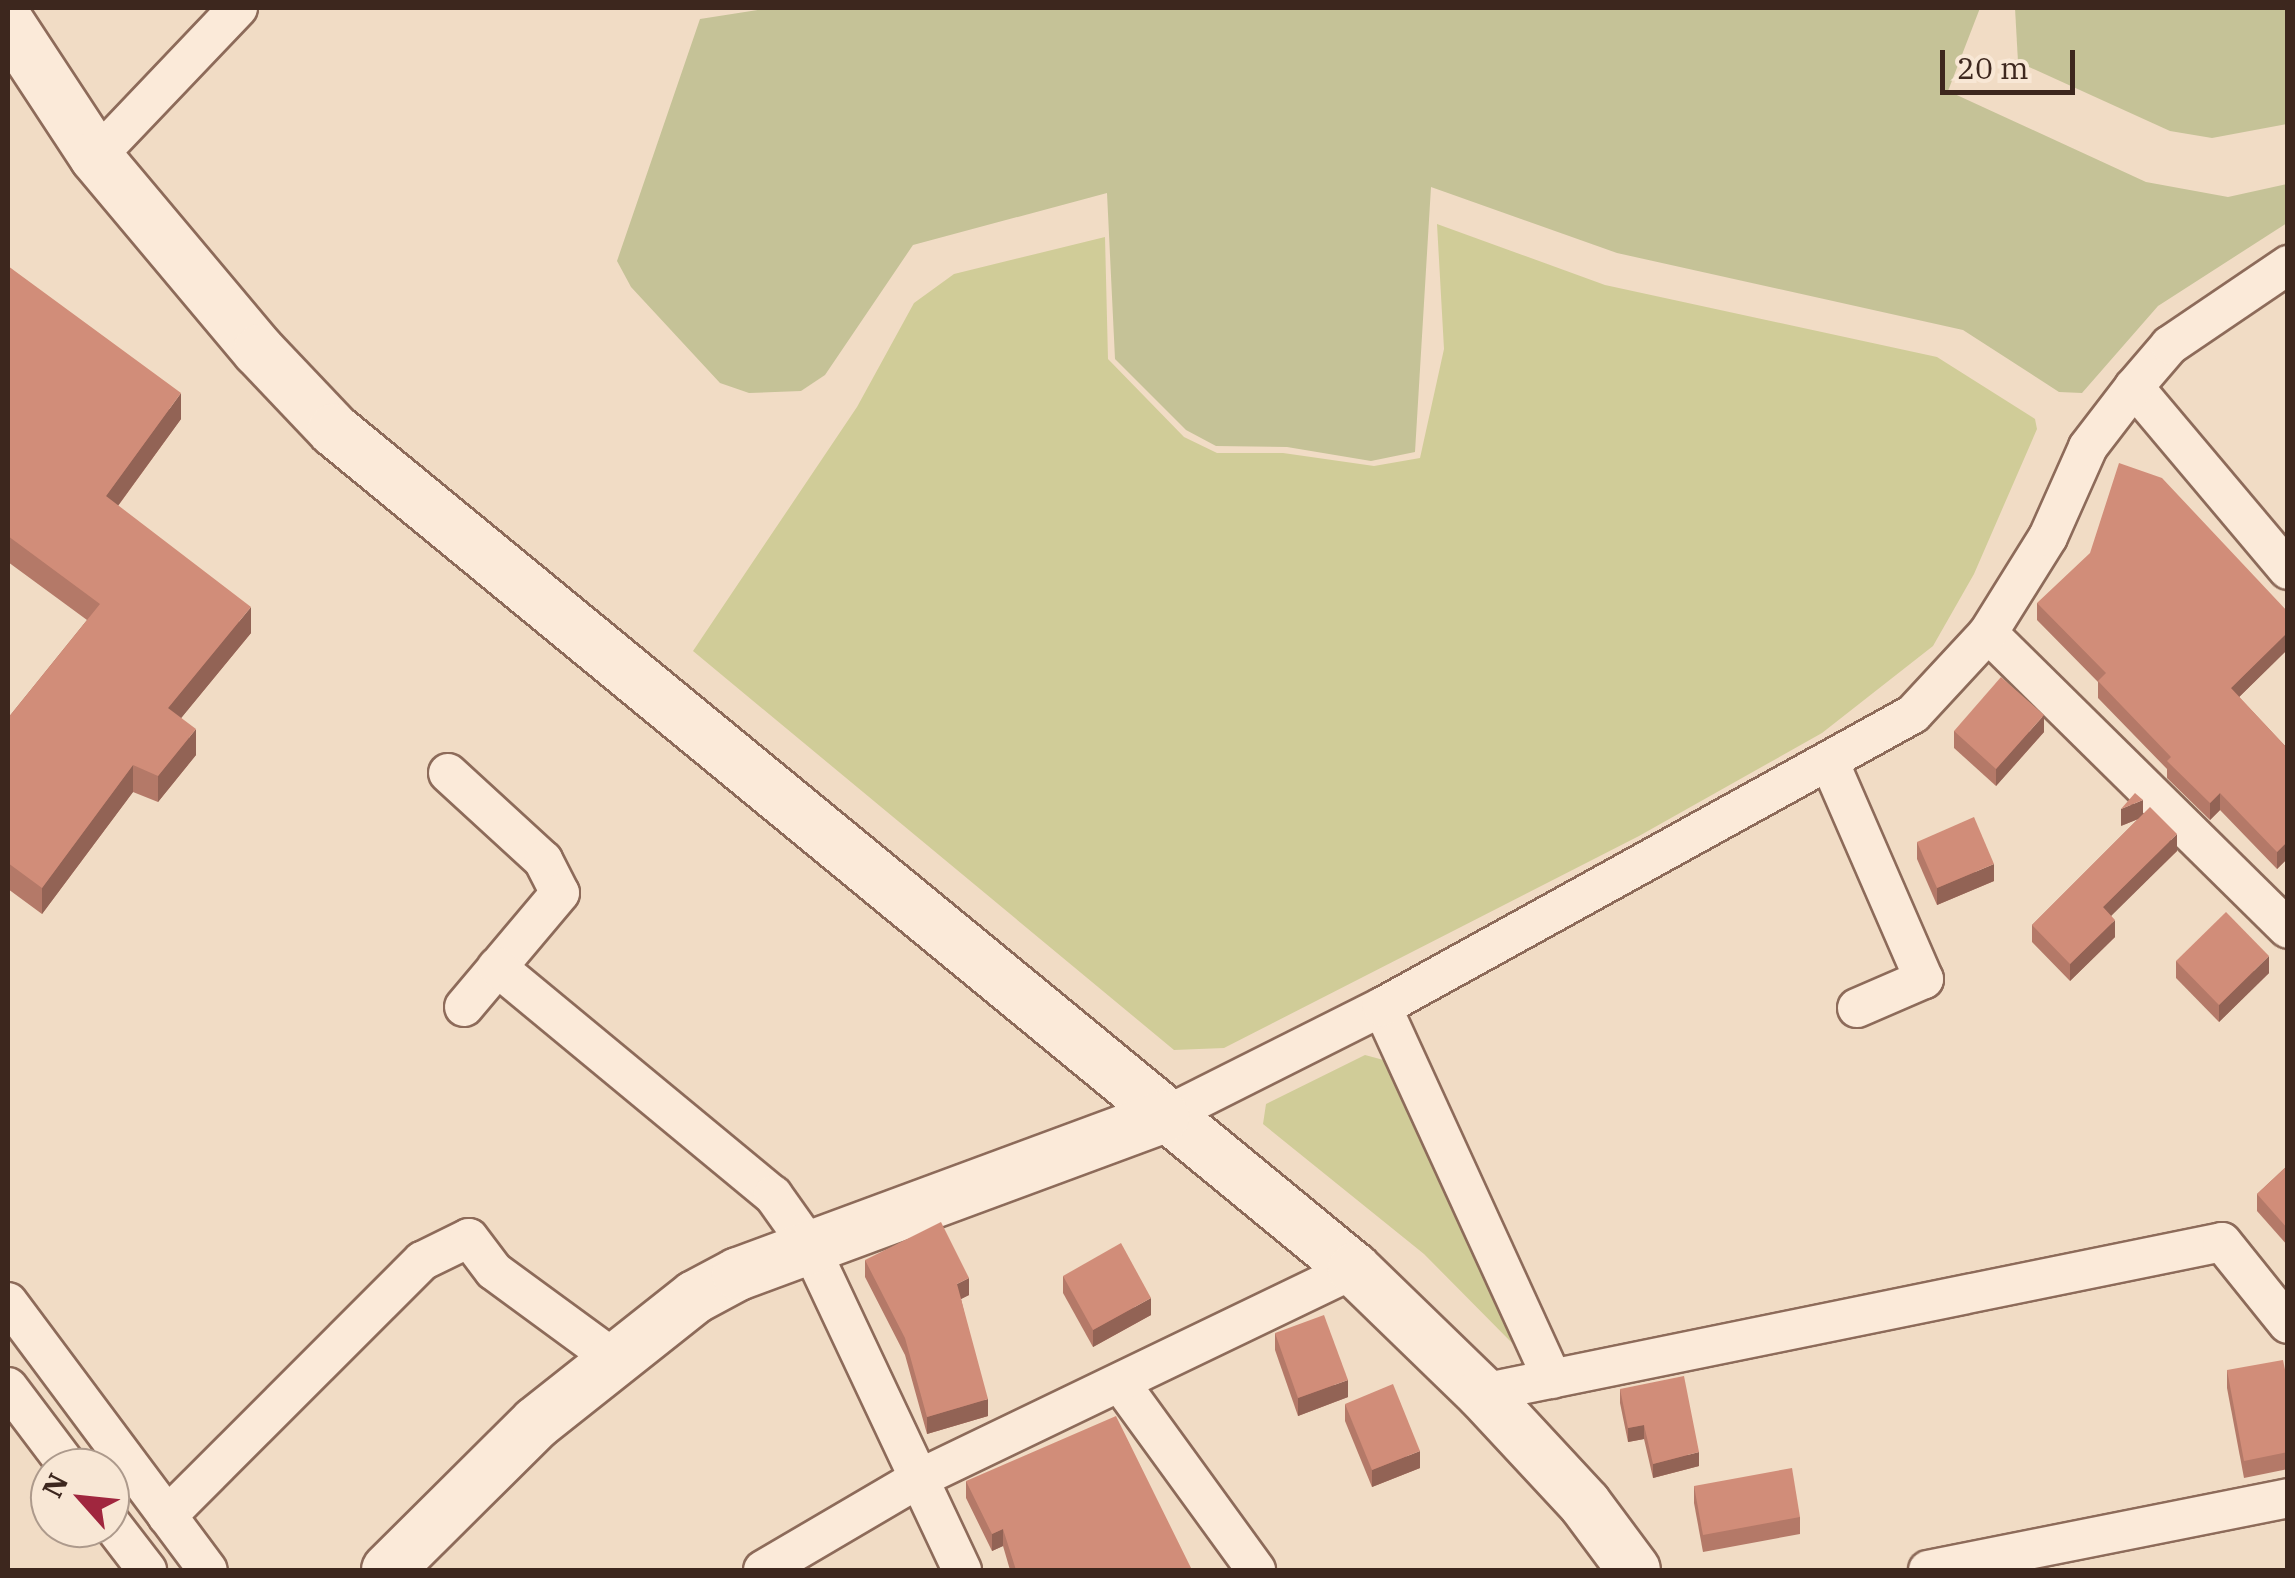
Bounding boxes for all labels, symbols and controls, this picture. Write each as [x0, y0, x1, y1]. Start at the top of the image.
scale bar [1945, 30, 2080, 92]
text: 20 m [1957, 48, 2029, 87]
north arrow [30, 1448, 130, 1548]
text: N [33, 1467, 76, 1503]

